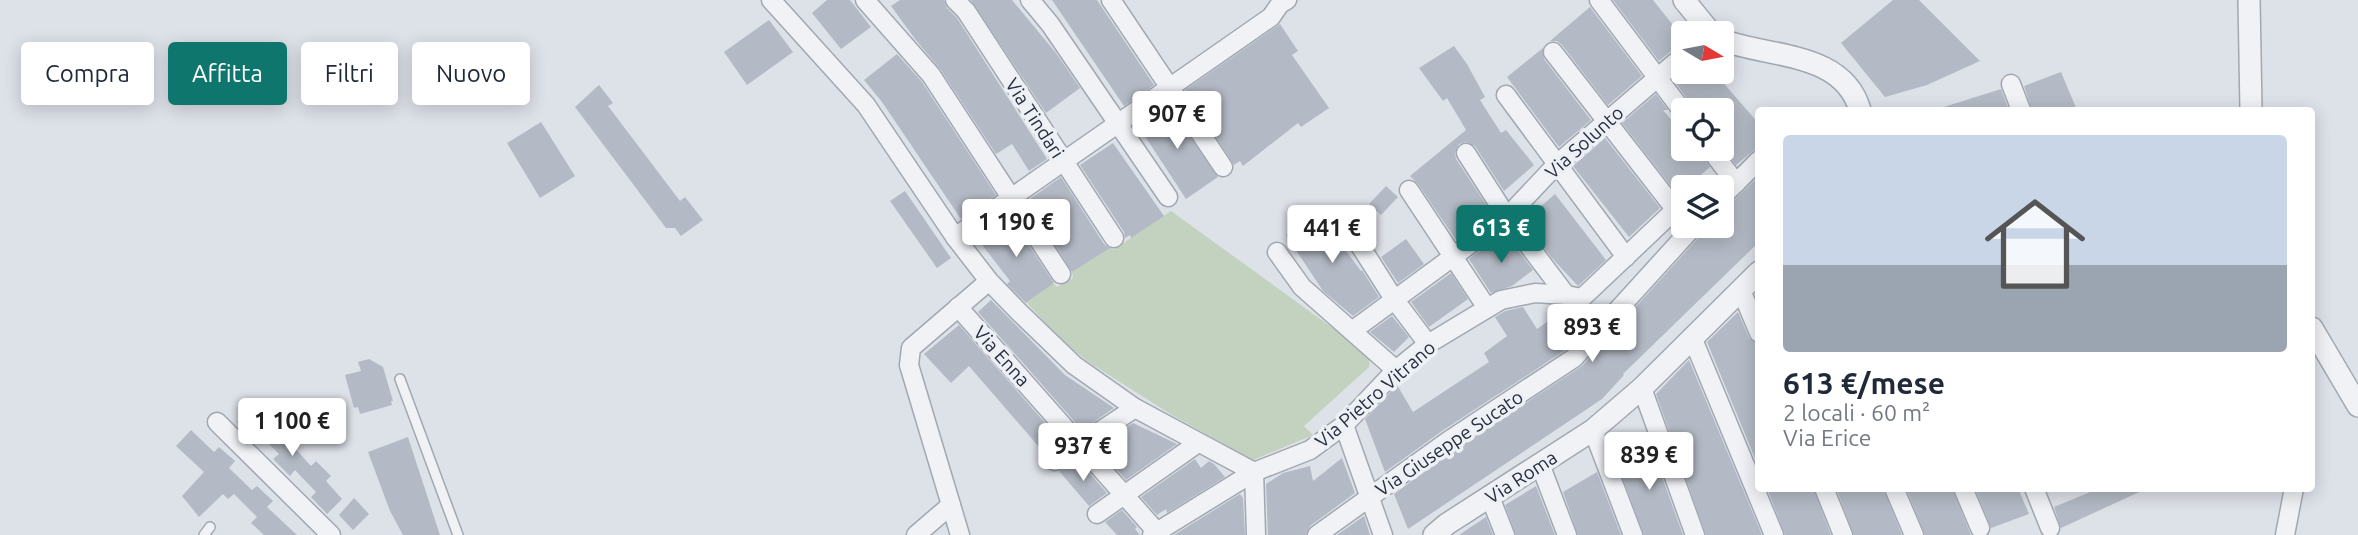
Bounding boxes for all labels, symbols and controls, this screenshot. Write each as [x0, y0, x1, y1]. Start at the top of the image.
north arrow [1671, 21, 1734, 84]
map controls [1671, 21, 1734, 238]
chip: Compra [21, 42, 154, 105]
chip: Affitta [168, 42, 287, 105]
chip: Filtri [301, 42, 398, 105]
chip: Nuovo [412, 42, 530, 105]
street label: Via Tindari [1001, 74, 1069, 162]
pin: 907 € [1128, 92, 1226, 151]
button: locate [1671, 98, 1734, 161]
text: 907 € [1148, 101, 1206, 126]
street label: Via Solunto [1540, 101, 1628, 183]
button: layers [1671, 175, 1734, 238]
icon: home [1972, 181, 2098, 307]
pin: 1 190 € [951, 200, 1081, 259]
pin: 441 € [1283, 205, 1381, 265]
pin: 613 € [1452, 205, 1550, 265]
text: 1 190 € [978, 209, 1054, 234]
text: 441 € [1303, 215, 1361, 240]
text: 613 € [1472, 215, 1530, 240]
pin: 893 € [1543, 304, 1641, 364]
text: 893 € [1563, 314, 1621, 339]
street label: Via Enna [969, 321, 1035, 391]
street label: Via Pietro Vitrano [1311, 336, 1439, 452]
text: 613 €/mese [1783, 366, 1945, 400]
street label: Via Giuseppe Sucato [1371, 385, 1527, 501]
pin: 1 100 € [227, 398, 357, 458]
text: 2 locali · 60 m² [1783, 400, 1930, 425]
text: 1 100 € [254, 408, 330, 433]
pin: 937 € [1034, 424, 1132, 483]
text: Via Erice [1783, 425, 1872, 450]
text: 937 € [1054, 433, 1112, 458]
pin: 839 € [1600, 433, 1698, 492]
text: 839 € [1620, 442, 1678, 467]
street label: Via Roma [1481, 446, 1561, 508]

